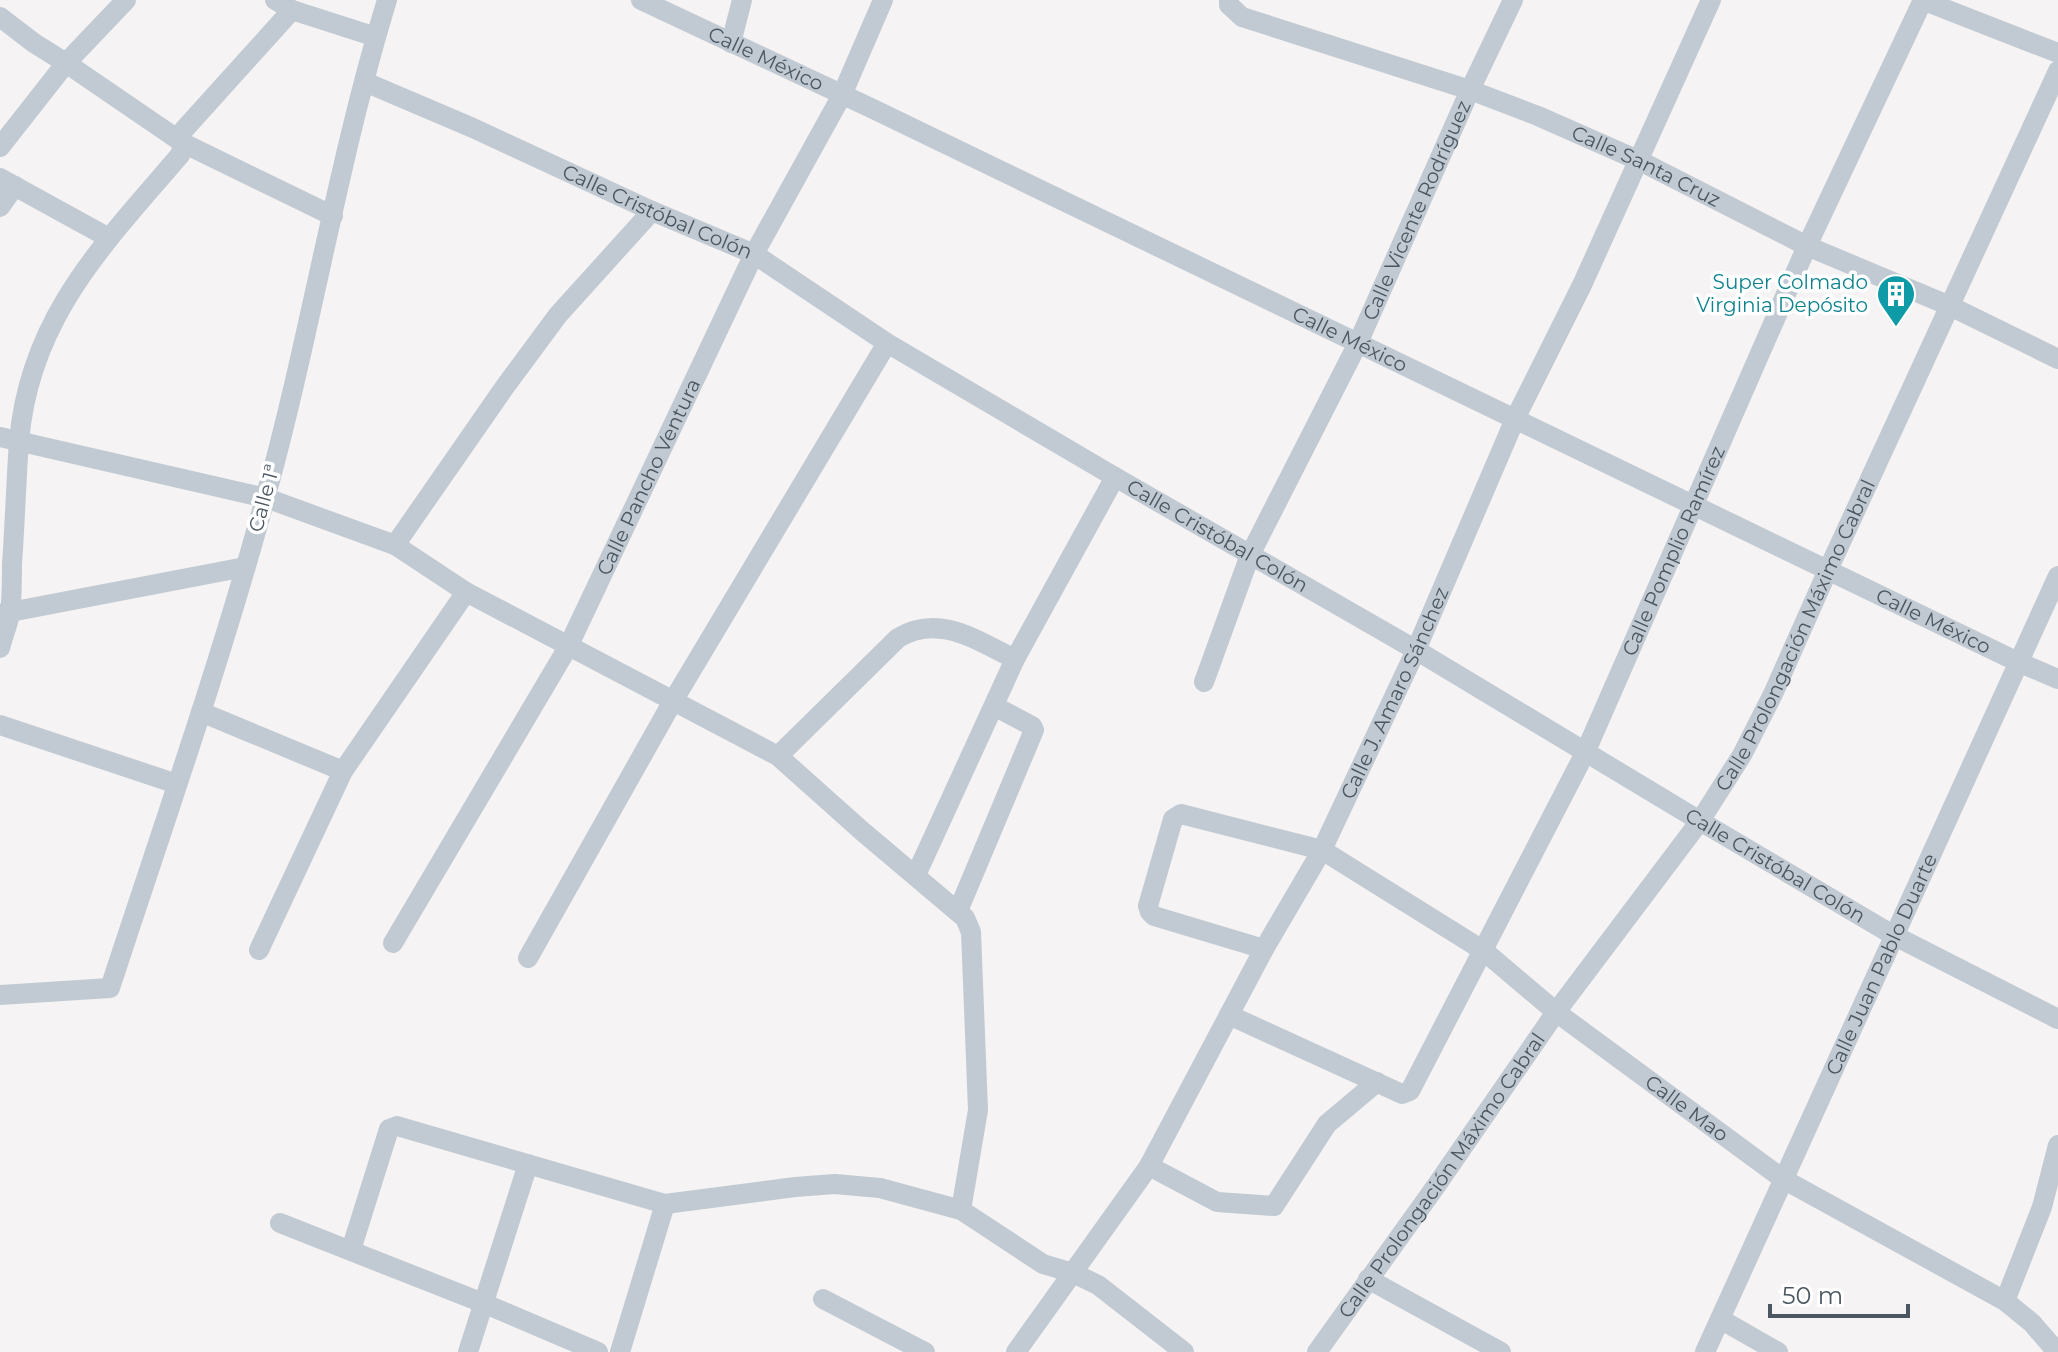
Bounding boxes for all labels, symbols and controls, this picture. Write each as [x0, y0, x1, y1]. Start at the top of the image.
street label: Calle México [704, 21, 827, 96]
street label: Calle Vicente Rodríguez [1358, 97, 1476, 324]
street label: Calle Santa Cruz [1568, 120, 1725, 212]
street label: Calle Cristóbal Colón [559, 159, 756, 264]
place label: Super Colmado Virginia Depósito [1696, 270, 1868, 317]
building icon: Super Colmado Virginia Depósito [1875, 273, 1917, 328]
street label: Calle México [1289, 301, 1411, 377]
street label: Calle Pancho Ventura [592, 375, 705, 579]
street label: Calle Pomplio Ramírez [1617, 442, 1730, 660]
street label: Calle 1ª [243, 461, 285, 535]
street label: Calle Cristóbal Colón [1122, 474, 1312, 597]
street label: Calle Prolongación Máximo Cabral [1710, 476, 1880, 796]
street label: Calle J. Amaro Sánchez [1336, 583, 1454, 803]
street label: Calle México [1872, 583, 1995, 659]
street label: Calle Cristóbal Colón [1681, 803, 1870, 928]
street label: Calle Juan Pablo Duarte [1821, 850, 1942, 1079]
street label: Calle Prolongación Máximo Cabral [1333, 1028, 1550, 1323]
street label: Calle Mao [1640, 1070, 1733, 1147]
scale bar [1770, 1268, 1908, 1318]
text: 50 m [1782, 1281, 1843, 1310]

